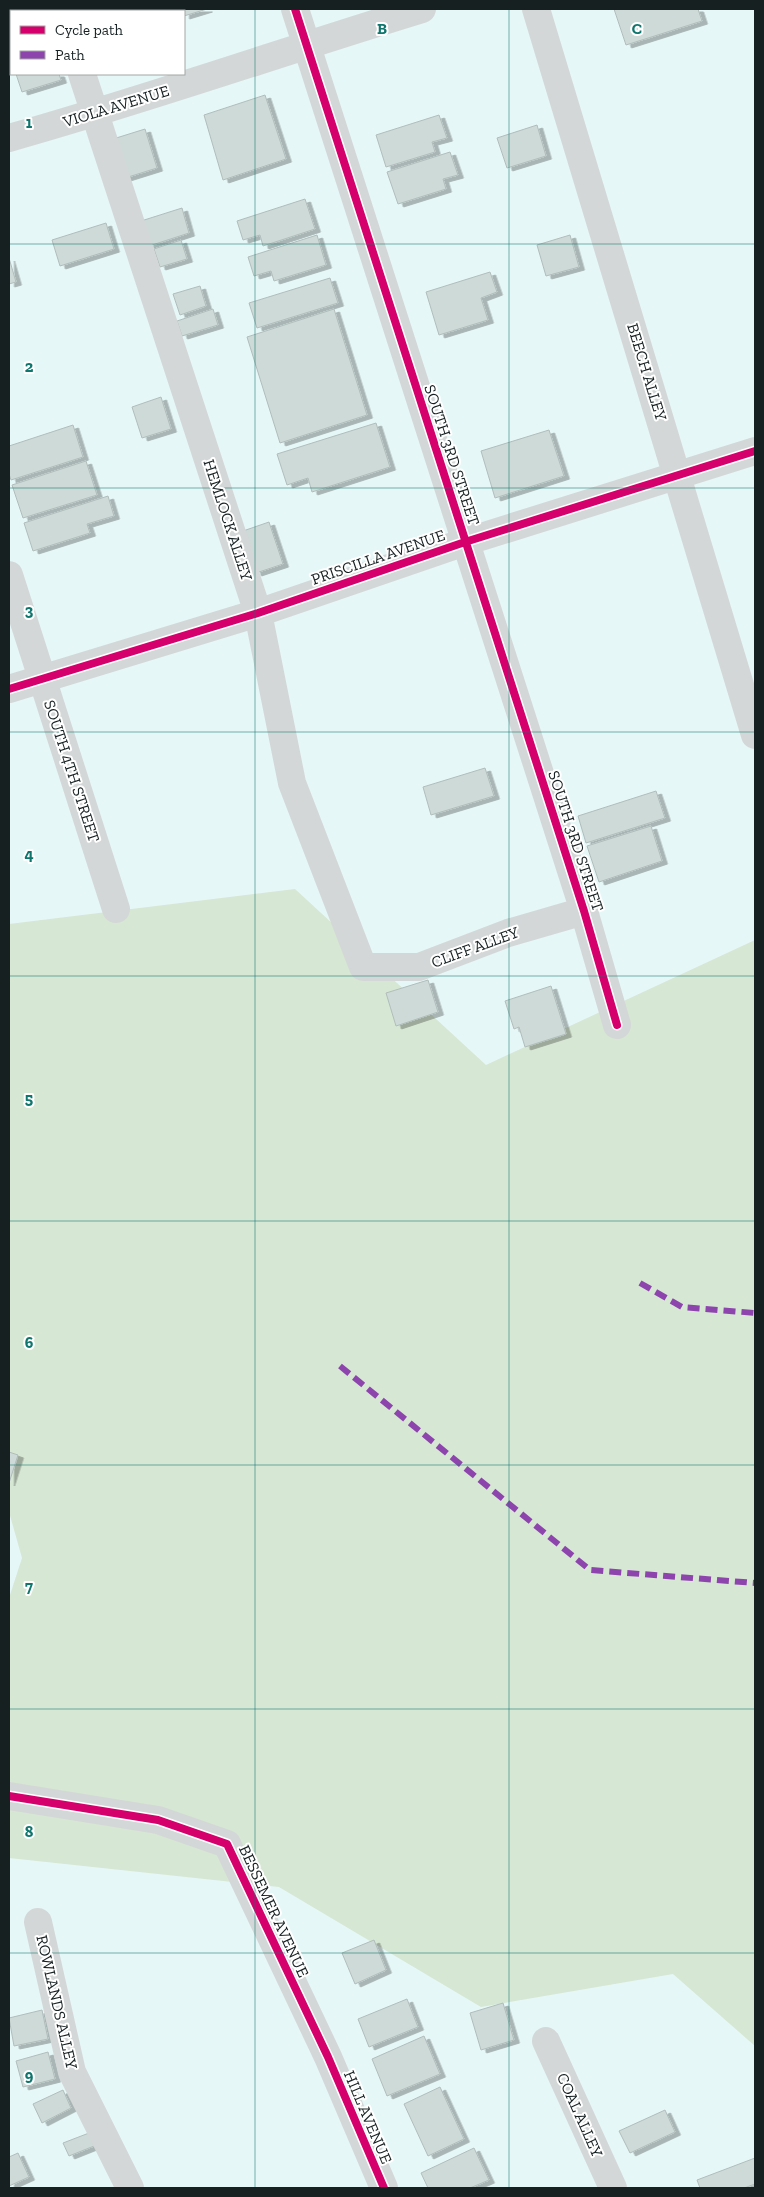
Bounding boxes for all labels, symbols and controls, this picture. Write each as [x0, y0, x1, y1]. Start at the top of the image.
legend [10, 10, 185, 75]
text: B [377, 19, 387, 38]
text: C [632, 19, 642, 38]
text: Cycle path [55, 21, 124, 39]
text: Path [55, 46, 85, 64]
street label: VIOLA AVENUE [60, 81, 172, 131]
text: 1 [26, 113, 33, 132]
street label: BEECH ALLEY [623, 321, 671, 423]
text: 2 [25, 357, 34, 376]
street label: SOUTH 3RD STREET [420, 382, 484, 528]
street label: HEMLOCK ALLEY [199, 457, 257, 583]
street label: PRISCILLA AVENUE [309, 525, 447, 589]
text: 3 [25, 601, 34, 620]
street label: SOUTH 4TH STREET [40, 698, 104, 844]
street label: SOUTH 3RD STREET [544, 768, 608, 914]
text: 4 [24, 845, 34, 864]
street label: CLIFF ALLEY [429, 922, 522, 972]
text: 5 [25, 1089, 33, 1108]
text: 6 [25, 1333, 34, 1352]
text: 7 [25, 1577, 33, 1596]
text: 8 [25, 1822, 34, 1841]
street label: BESSEMER AVENUE [235, 1842, 313, 1980]
street label: ROWLANDS ALLEY [32, 1933, 82, 2071]
text: 9 [25, 2066, 34, 2085]
street label: HILL AVENUE [340, 2068, 396, 2166]
street label: COAL ALLEY [553, 2070, 607, 2160]

